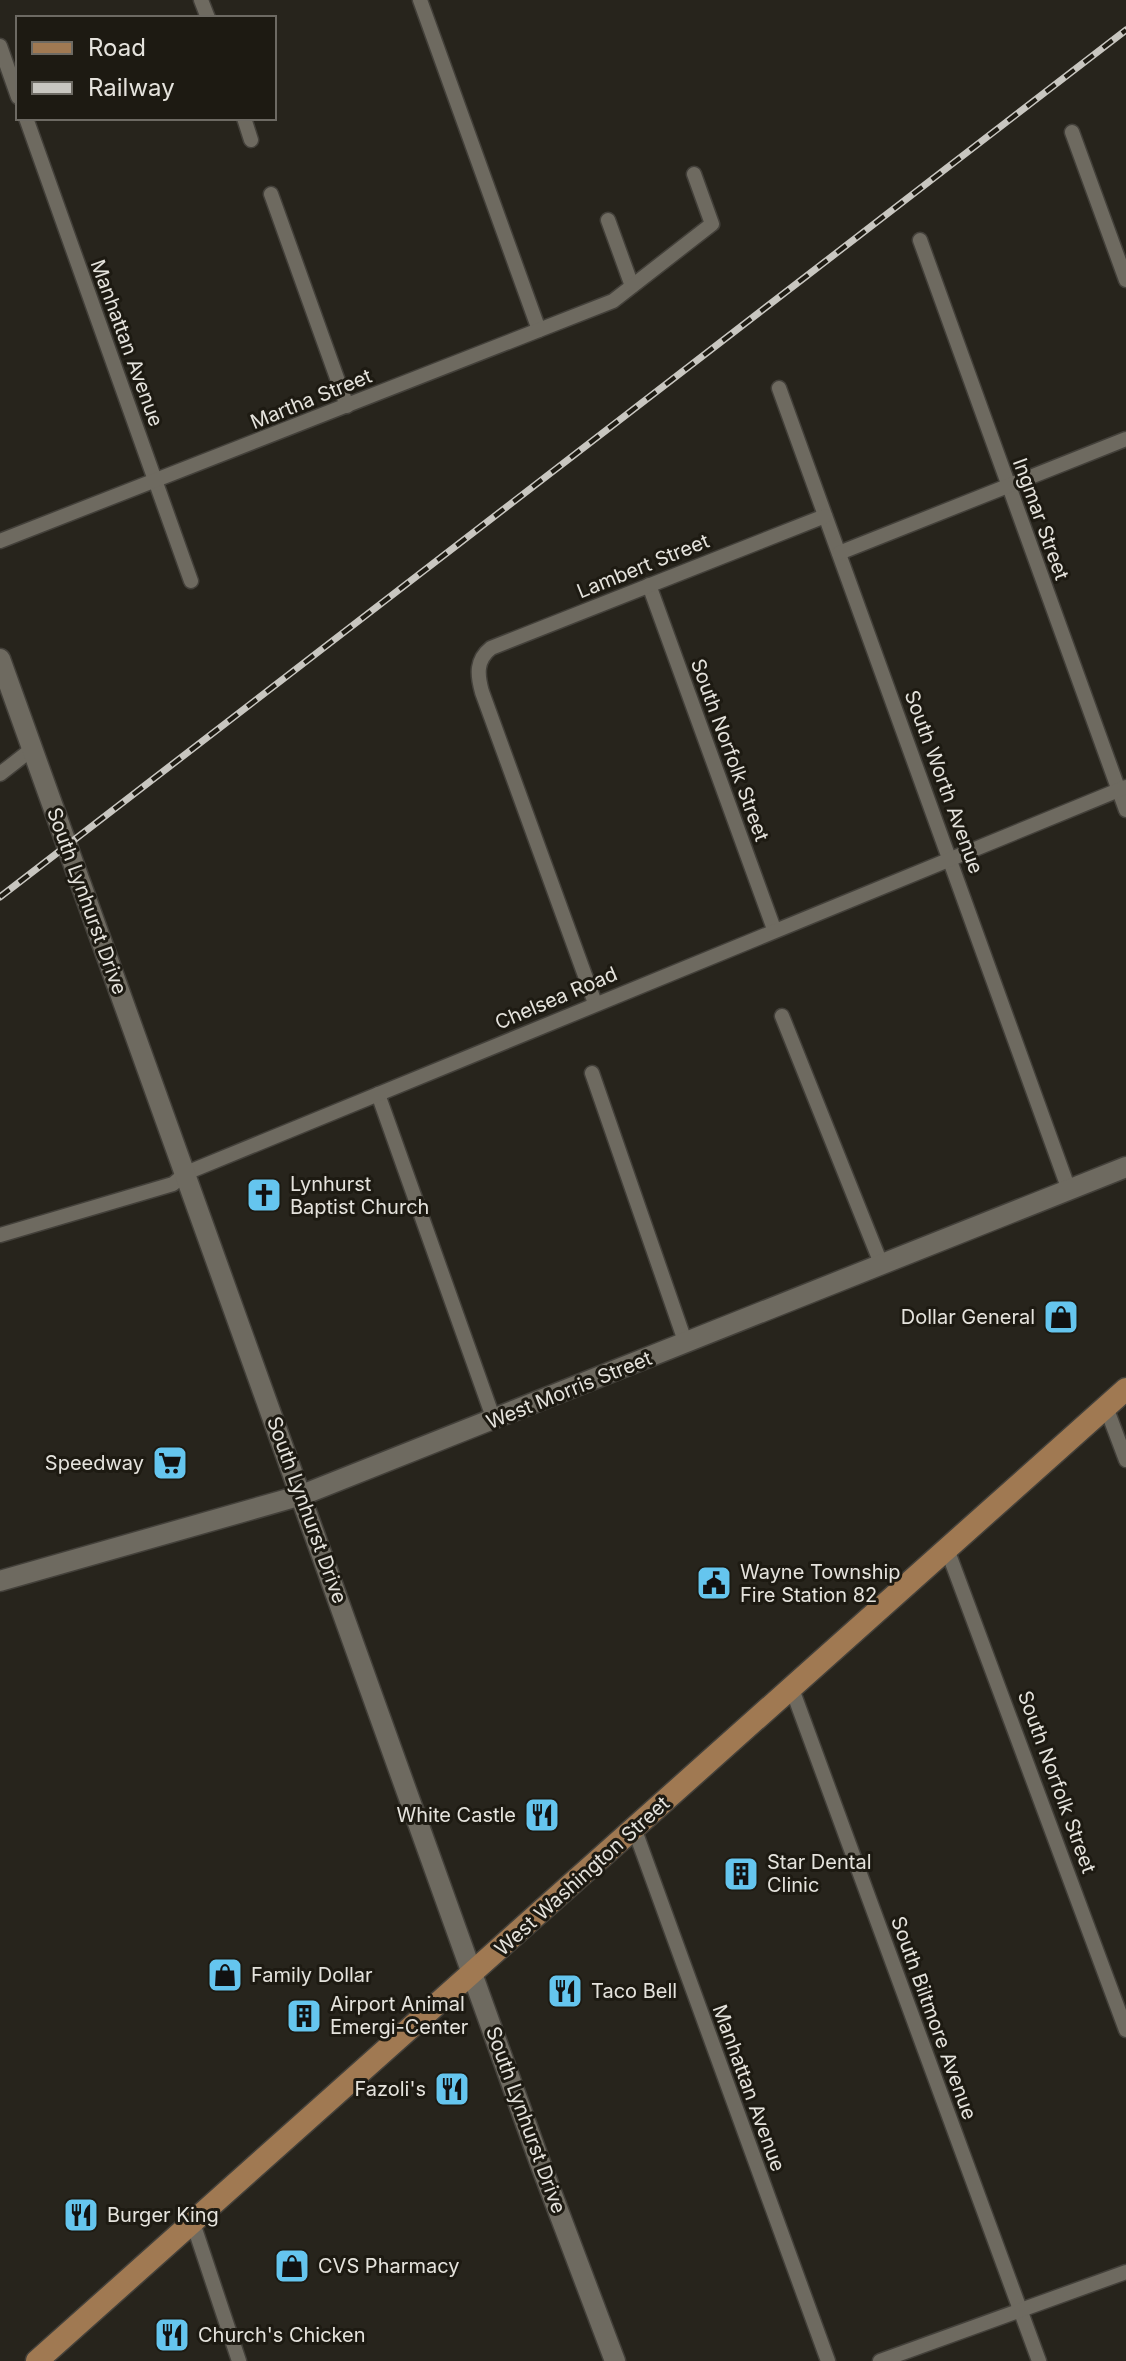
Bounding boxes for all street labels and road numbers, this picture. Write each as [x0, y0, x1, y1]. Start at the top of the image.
street label: Manhattan Avenue [86, 256, 168, 430]
street label: Martha Street [247, 364, 376, 434]
street label: Ingmar Street [1008, 455, 1074, 584]
street label: Lambert Street [573, 528, 713, 603]
street label: South Norfolk Street [686, 656, 774, 845]
street label: South Worth Avenue [900, 687, 988, 877]
street label: South Lynhurst Drive [42, 804, 132, 998]
street label: Chelsea Road [491, 961, 621, 1035]
street label: West Morris Street [483, 1346, 656, 1434]
street label: South Lynhurst Drive [262, 1413, 352, 1607]
street label: South Norfolk Street [1013, 1688, 1101, 1877]
street label: West Washington Street [490, 1791, 675, 1961]
street label: South Biltmore Avenue [886, 1913, 982, 2123]
street label: Manhattan Avenue [708, 2001, 790, 2175]
street label: South Lynhurst Drive [481, 2023, 571, 2217]

